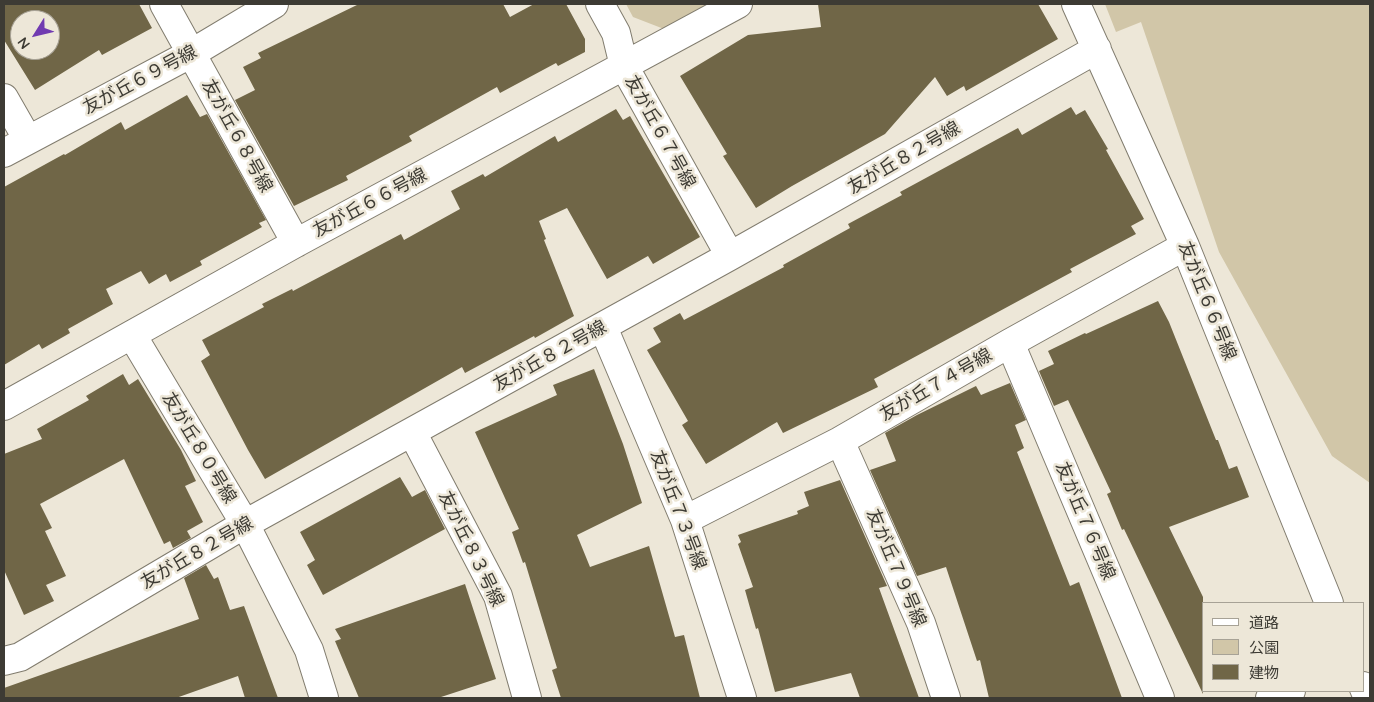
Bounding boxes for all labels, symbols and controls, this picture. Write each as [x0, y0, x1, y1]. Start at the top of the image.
north arrow [10, 10, 60, 60]
text: N [13, 34, 34, 53]
street label: 友が丘６９号線 [79, 41, 201, 119]
street label: 友が丘６７号線 [620, 72, 700, 192]
street label: 友が丘６８号線 [197, 76, 277, 196]
street label: 友が丘８２号線 [844, 117, 964, 199]
street label: 友が丘６６号線 [309, 164, 431, 242]
street label: 友が丘６６号線 [1173, 239, 1241, 363]
street label: 友が丘８２号線 [490, 316, 610, 396]
street label: 友が丘７４号線 [876, 344, 996, 426]
street label: 友が丘８０号線 [157, 388, 241, 508]
street label: 友が丘７３号線 [645, 447, 711, 573]
street label: 友が丘７６号線 [1050, 459, 1120, 583]
street label: 友が丘８３号線 [434, 488, 508, 610]
street label: 友が丘７９号線 [861, 506, 931, 630]
street label: 友が丘８２号線 [137, 512, 257, 594]
legend [1202, 602, 1364, 692]
text: 道路 [1249, 613, 1279, 632]
text: 公園 [1249, 638, 1279, 657]
text: 建物 [1249, 663, 1279, 682]

